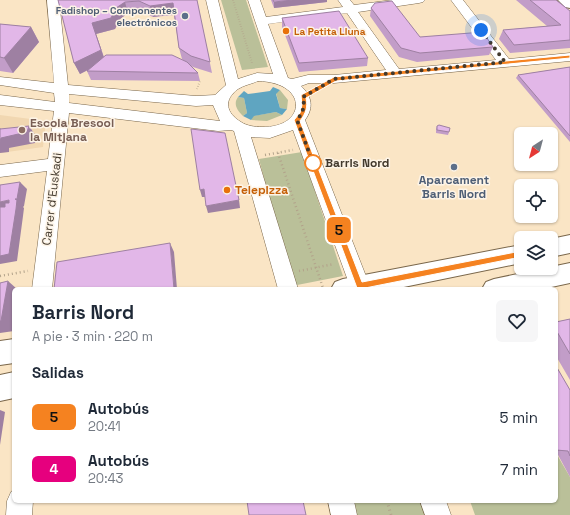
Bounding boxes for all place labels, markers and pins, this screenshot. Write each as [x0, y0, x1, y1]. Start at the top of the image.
place label: Fadishop – Componentes electrónicos [56, 4, 177, 29]
marker: Fadishop – Componentes electrónicos [180, 11, 190, 21]
place label: La Petita Lluna [294, 25, 366, 38]
marker: La Petita Lluna [281, 26, 291, 36]
place label: Escola Bresool la Mitjana [30, 115, 114, 145]
marker: Escola Bresool la Mitjana [17, 125, 27, 135]
marker: Barris Nord [304, 154, 322, 172]
place label: Barris Nord [325, 155, 390, 171]
marker: Aparcament Barris Nord [449, 162, 459, 172]
place label: Aparcament Barris Nord [419, 172, 489, 202]
place label: Telepizza [235, 182, 288, 198]
marker: Telepizza [222, 185, 232, 195]

